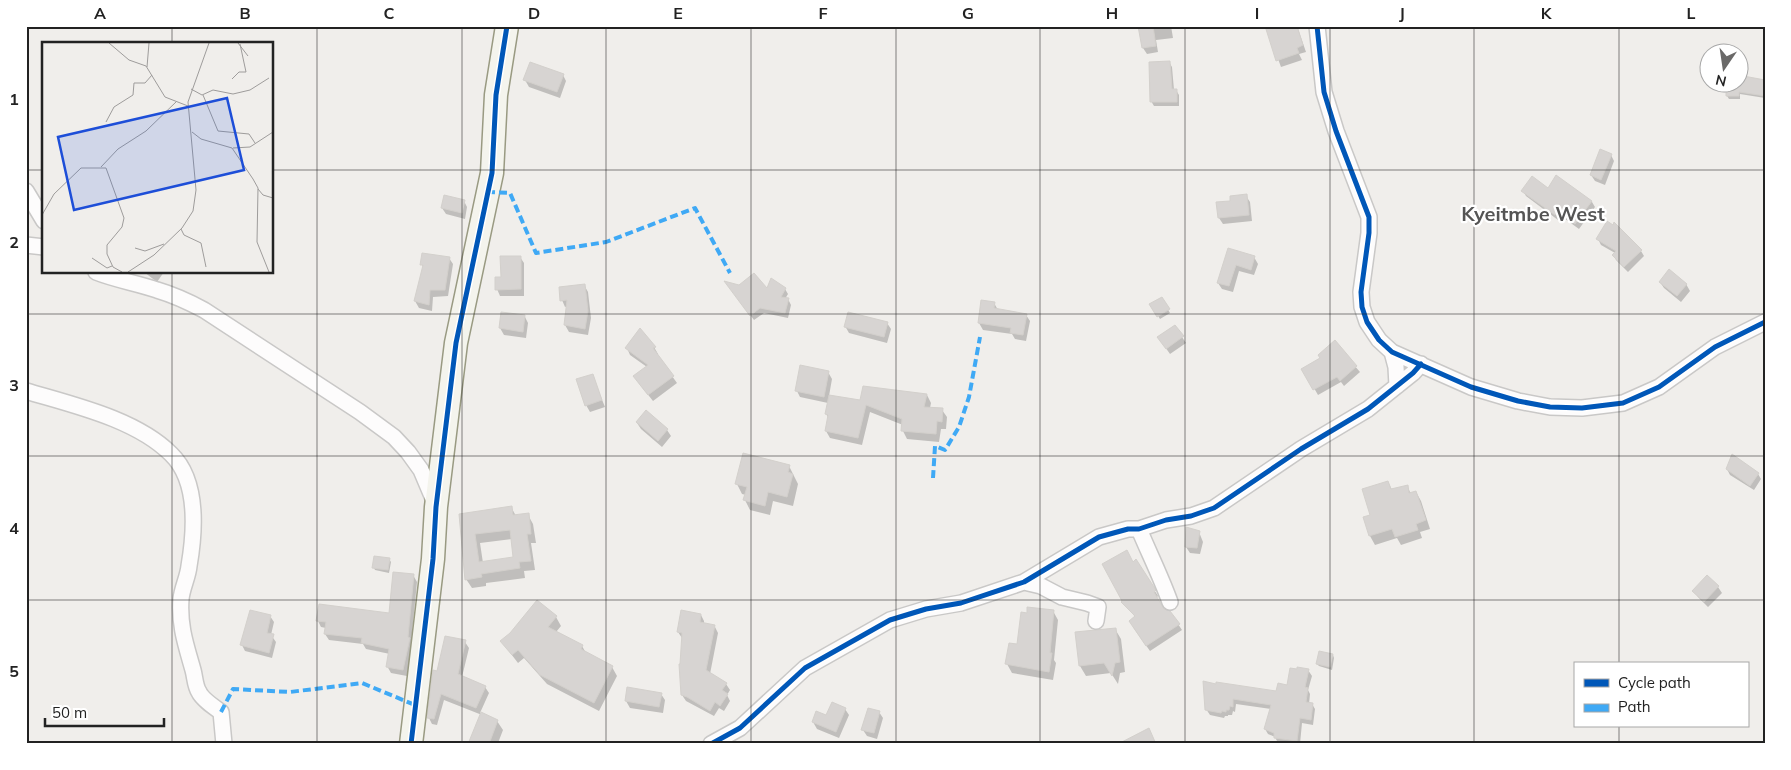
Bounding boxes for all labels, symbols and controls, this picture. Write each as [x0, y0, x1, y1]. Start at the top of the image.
text: A [94, 3, 106, 23]
text: B [239, 3, 251, 23]
text: C [384, 3, 395, 23]
text: D [528, 3, 540, 23]
text: E [673, 3, 683, 23]
text: F [818, 3, 828, 23]
text: G [962, 3, 974, 23]
text: H [1106, 3, 1118, 23]
text: I [1255, 3, 1259, 23]
text: J [1399, 3, 1405, 23]
text: K [1541, 3, 1553, 23]
text: L [1687, 3, 1696, 23]
inset map [42, 42, 274, 274]
north arrow [1698, 42, 1748, 92]
text: N [1714, 71, 1728, 91]
text: 1 [9, 89, 19, 109]
district label: Kyeitmbe West [1461, 201, 1605, 226]
text: 2 [9, 232, 19, 252]
text: 3 [9, 375, 19, 395]
text: 4 [9, 518, 19, 538]
text: 5 [9, 661, 19, 681]
legend [1574, 662, 1748, 728]
text: Cycle path [1618, 673, 1691, 692]
scale bar [45, 695, 164, 727]
text: Path [1618, 697, 1650, 716]
text: 50 m [52, 703, 87, 722]

